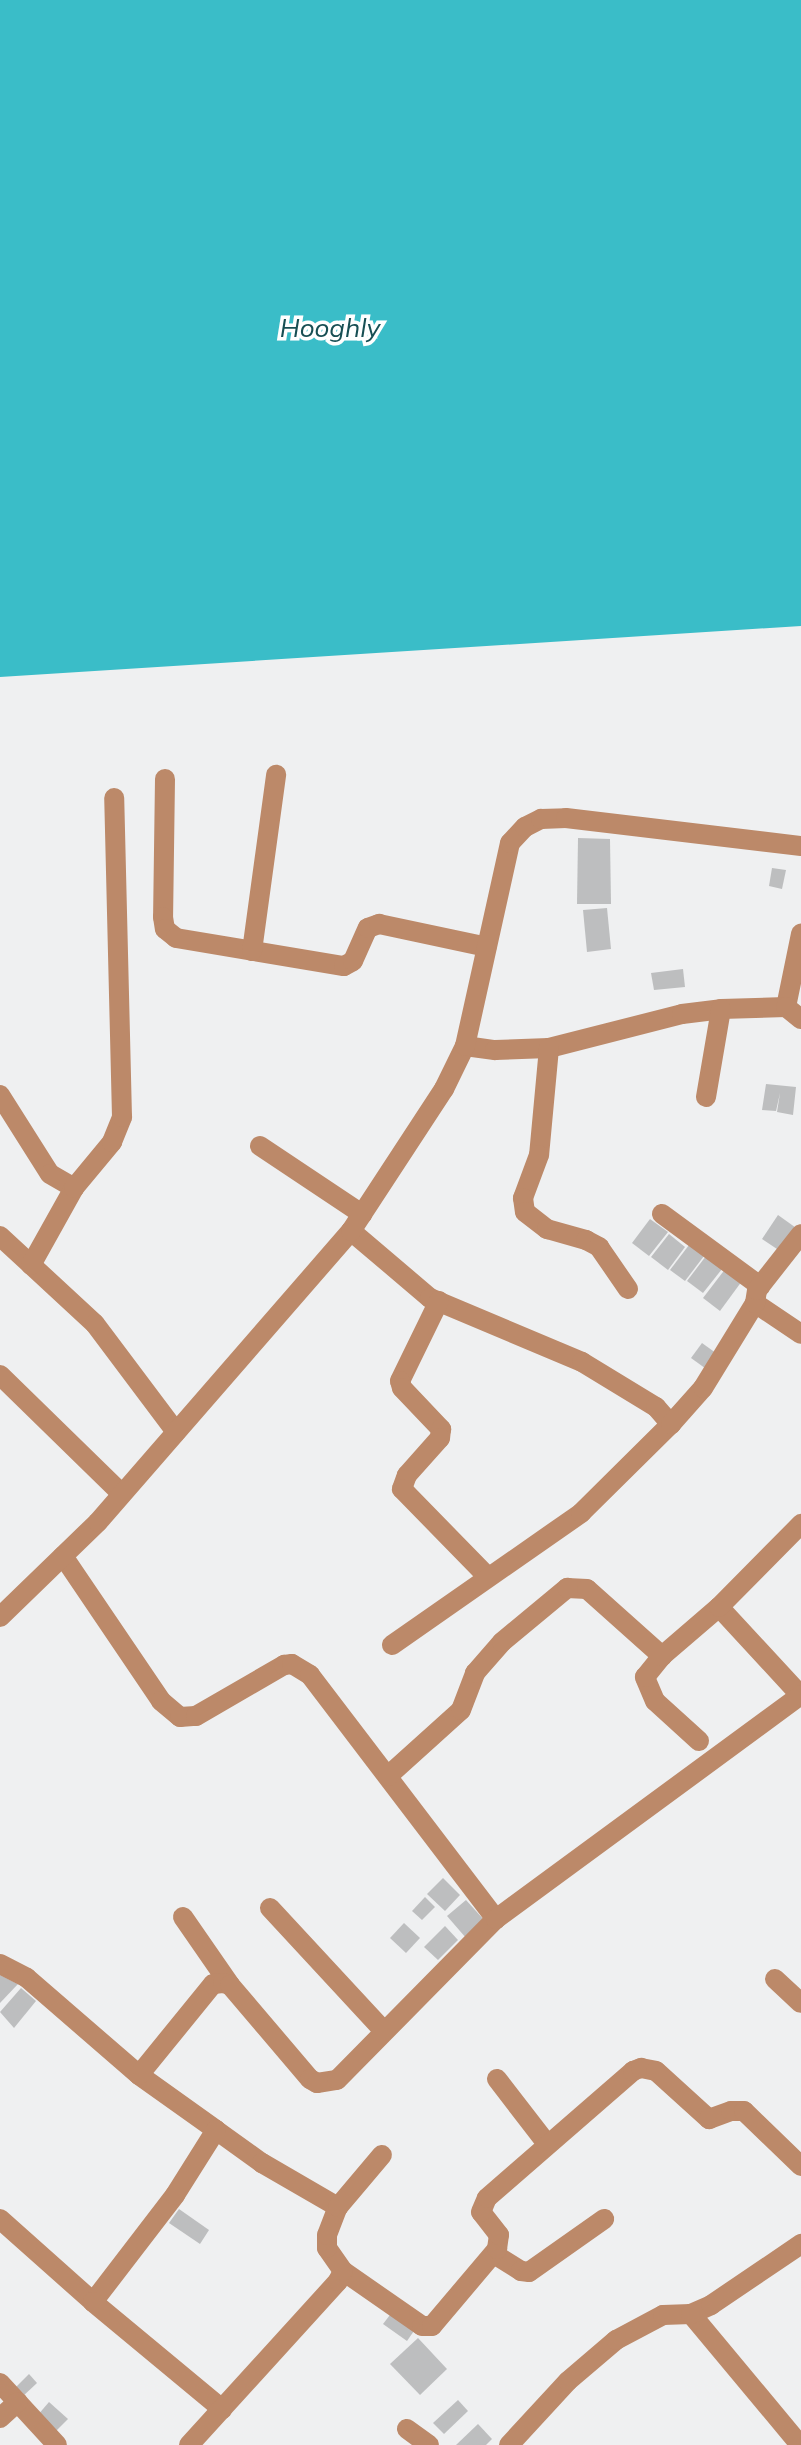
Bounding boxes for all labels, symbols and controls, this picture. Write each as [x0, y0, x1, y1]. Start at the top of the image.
water label: Hooghly [280, 312, 380, 344]

